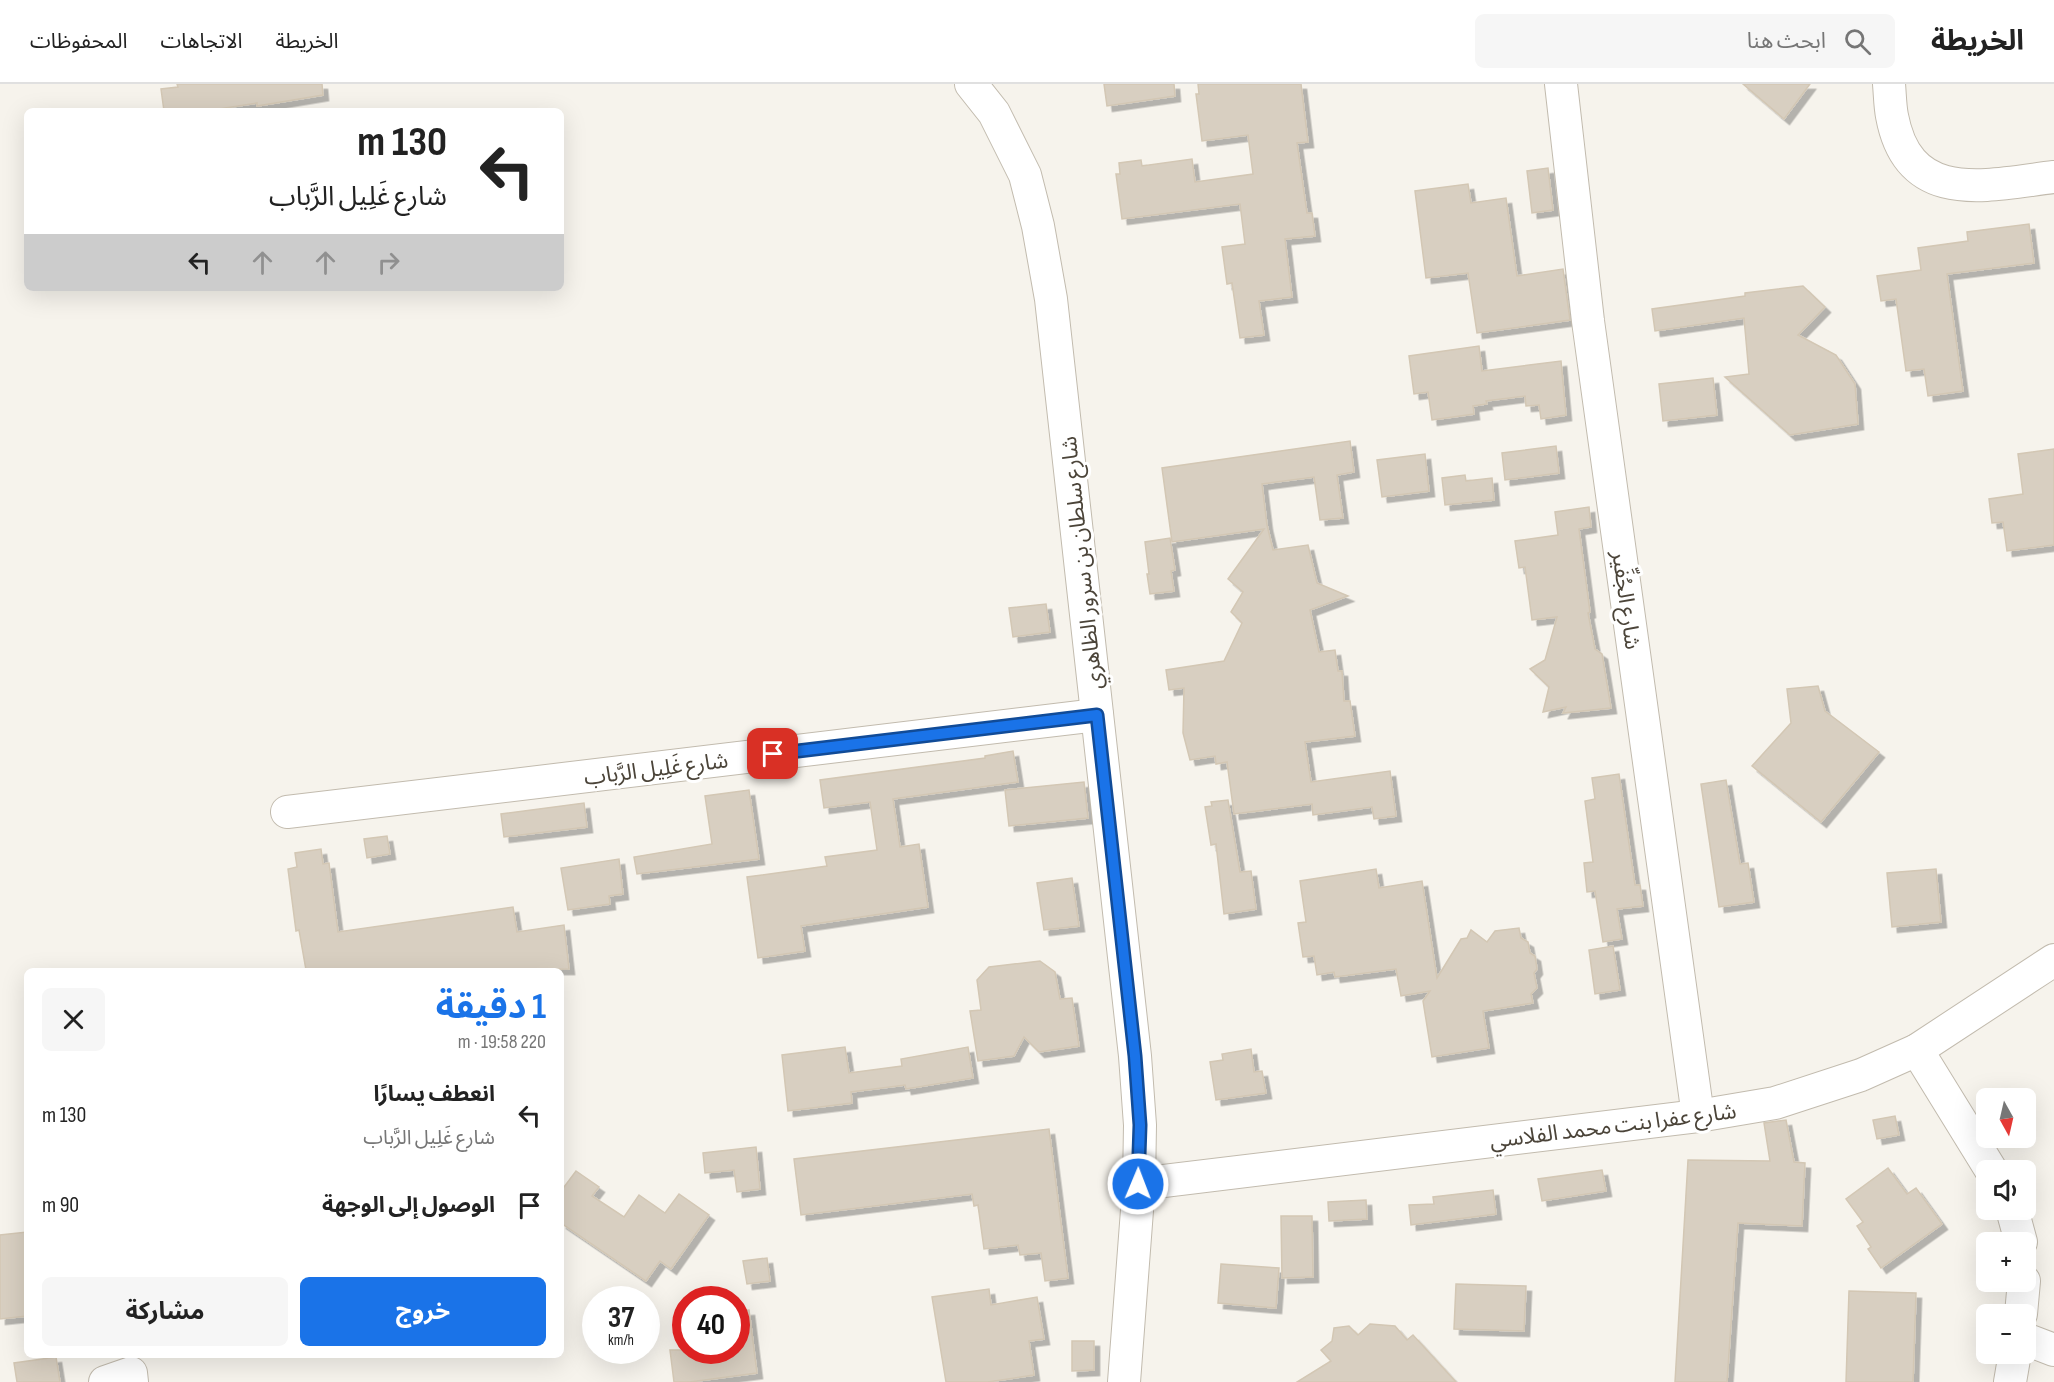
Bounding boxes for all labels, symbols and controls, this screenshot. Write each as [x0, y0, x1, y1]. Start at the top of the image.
search box [1475, 14, 1895, 68]
icon: search [1841, 25, 1874, 58]
text: الخريطة [1931, 25, 2024, 58]
text: ابحث هنا [1747, 28, 1826, 55]
text: المحفوظات [30, 29, 127, 54]
text: الاتجاهات [160, 29, 242, 54]
text: الخريطة [275, 29, 338, 54]
text: 130 m [357, 117, 447, 168]
icon: left [468, 132, 546, 210]
text: شارع غَلِيل الرَّباب [269, 181, 447, 213]
icon: left [183, 246, 216, 279]
icon: ahead [246, 246, 279, 279]
icon: ahead [309, 246, 342, 279]
icon: right [372, 246, 405, 279]
street label: شارع سلطان بن سرور الظاهري [1056, 435, 1111, 691]
street label: شارع الجُفِّير [1603, 547, 1652, 651]
pin [747, 728, 798, 779]
icon: arrive [756, 737, 789, 770]
street label: شارع غَلِيل الرَّباب [583, 747, 730, 794]
text: 1 دقيقة [436, 986, 546, 1029]
button: close [42, 988, 105, 1051]
text: 220 m · 19:58 [458, 1030, 546, 1054]
text: انعطف يسارًا [373, 1081, 495, 1108]
north arrow [1976, 1088, 2036, 1148]
map controls [1976, 1088, 2036, 1364]
street label: شارع عفرا بنت محمد الفلاسي [1488, 1098, 1738, 1157]
icon: left [513, 1099, 546, 1132]
text: 130 m [42, 1102, 86, 1129]
text: شارع غَلِيل الرَّباب [363, 1126, 495, 1150]
position arrow [1106, 1152, 1170, 1216]
button: sound [1976, 1160, 2036, 1220]
icon: arrive [513, 1189, 546, 1222]
text: 90 m [42, 1192, 79, 1219]
text: الوصول إلى الوجهة [322, 1192, 495, 1219]
button: + [1976, 1232, 2036, 1292]
button: مشاركة [42, 1277, 288, 1346]
button: خروج [300, 1277, 546, 1346]
speed limit sign: 40 [672, 1286, 750, 1364]
text: 37 [608, 1300, 634, 1336]
button: − [1976, 1304, 2036, 1364]
text: km/h [608, 1331, 634, 1350]

